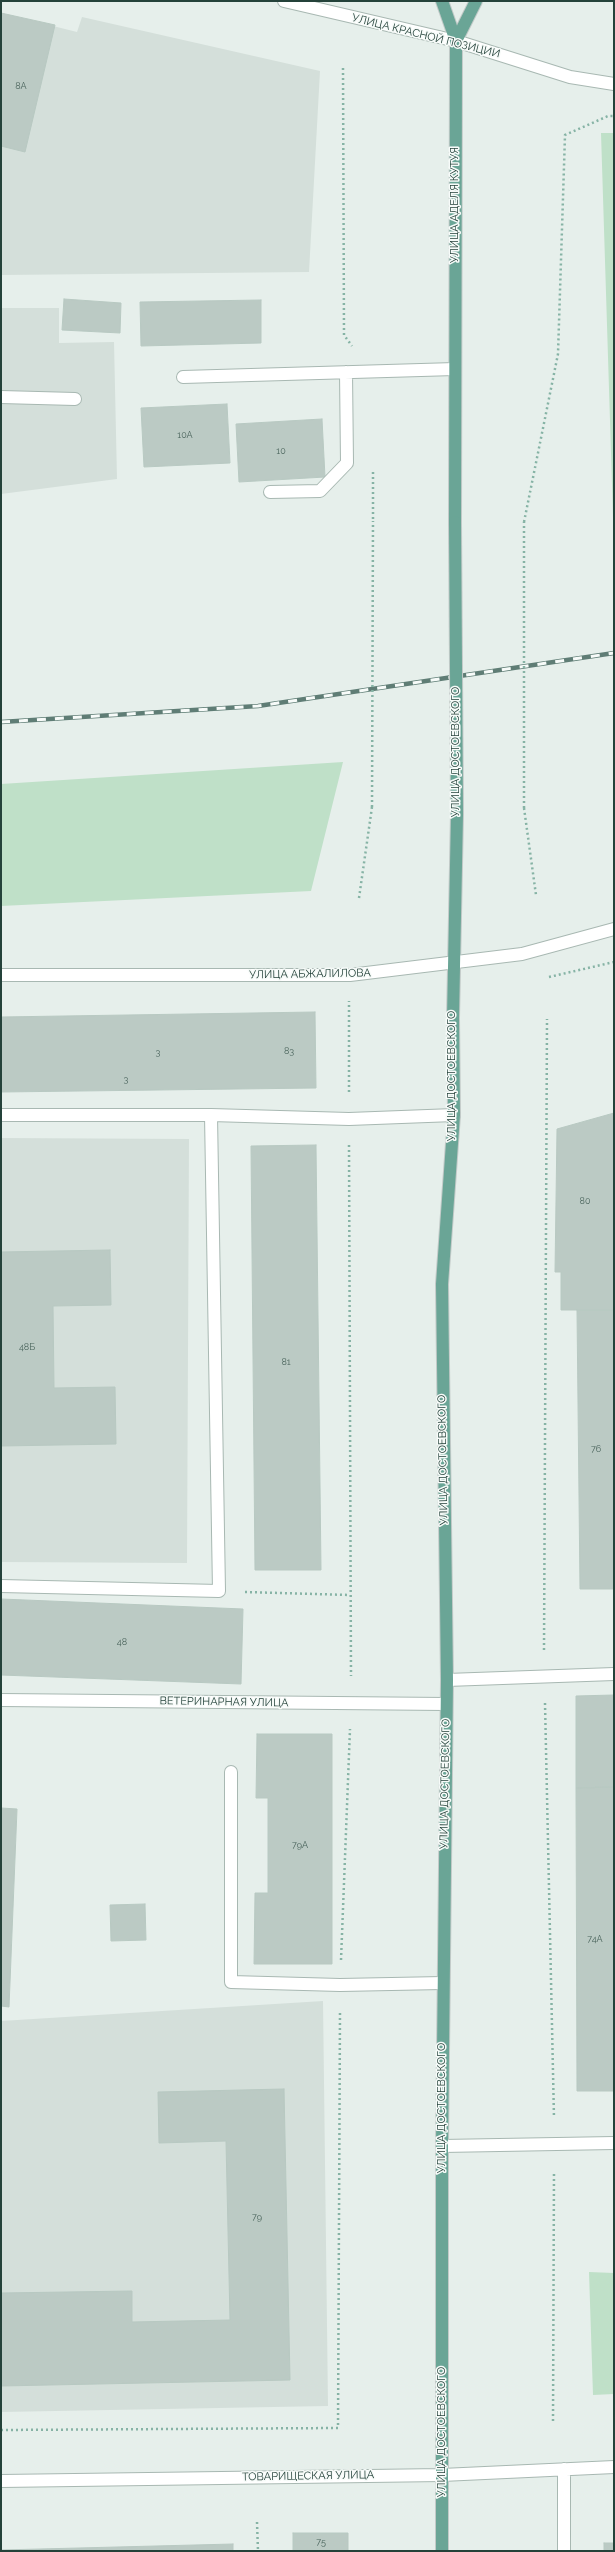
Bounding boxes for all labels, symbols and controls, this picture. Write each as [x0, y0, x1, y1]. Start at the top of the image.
street label: УЛИЦА КРАСНОЙ ПОЗИЦИИ [351, 11, 501, 61]
house number: 8А [15, 81, 27, 91]
street label: УЛИЦА АДЕЛЯ КУТУЯ [448, 147, 462, 263]
house number: 10А [177, 430, 193, 440]
house number: 10 [276, 446, 286, 456]
street label: УЛИЦА ДОСТОЕВСКОГО [449, 687, 463, 817]
street label: УЛИЦА АБЖАЛИЛОВА [249, 966, 371, 982]
street label: УЛИЦА ДОСТОЕВСКОГО [445, 1011, 459, 1141]
house number: 83 [284, 1046, 294, 1056]
house number: 3 [156, 1047, 160, 1057]
house number: 3 [124, 1074, 128, 1084]
house number: 80 [580, 1196, 590, 1206]
house number: 48Б [19, 1342, 35, 1352]
house number: 81 [281, 1357, 291, 1367]
street label: УЛИЦА ДОСТОЕВСКОГО [435, 1395, 451, 1525]
house number: 76 [591, 1444, 601, 1454]
house number: 48 [117, 1637, 127, 1647]
street label: ВЕТЕРИНАРНАЯ УЛИЦА [159, 1694, 289, 1710]
street label: УЛИЦА ДОСТОЕВСКОГО [437, 1719, 453, 1849]
house number: 79А [292, 1840, 308, 1850]
house number: 74А [587, 1934, 603, 1944]
street label: УЛИЦА ДОСТОЕВСКОГО [435, 2043, 449, 2173]
house number: 79 [252, 2212, 262, 2222]
street label: УЛИЦА ДОСТОЕВСКОГО [435, 2367, 449, 2497]
street label: ТОВАРИЩЕСКАЯ УЛИЦА [242, 2468, 374, 2484]
house number: 75 [316, 2537, 326, 2547]

